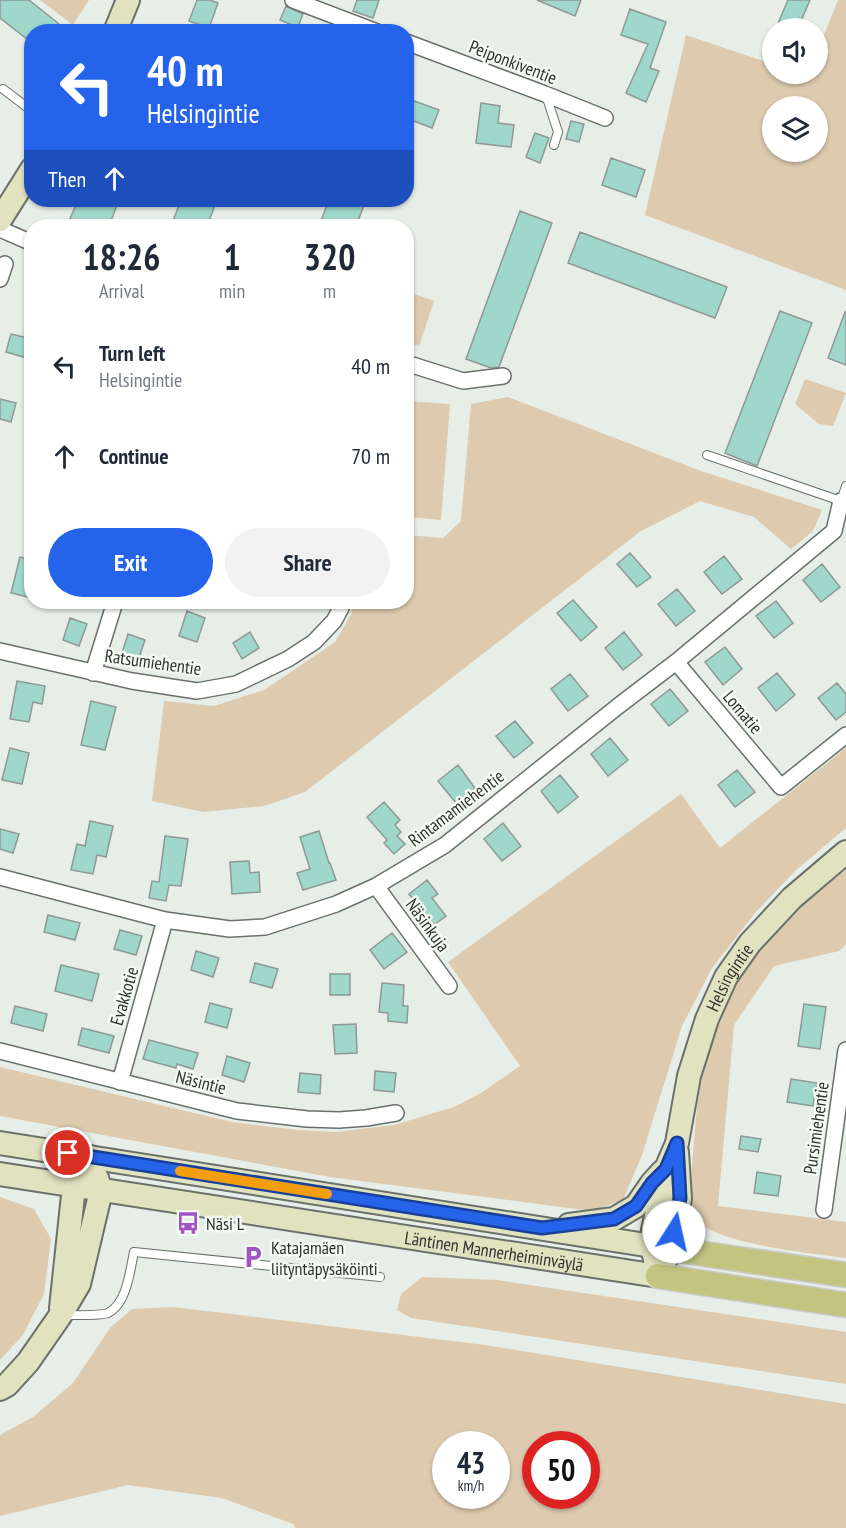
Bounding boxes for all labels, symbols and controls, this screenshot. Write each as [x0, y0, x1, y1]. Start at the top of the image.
map controls [762, 18, 828, 162]
button: sound [762, 18, 828, 84]
street label: Peiponkiventie [466, 35, 560, 89]
text: 40 m [147, 43, 224, 98]
icon: left [48, 48, 126, 126]
text: Helsingintie [147, 96, 260, 130]
button: layers [762, 96, 828, 162]
icon: ahead [98, 162, 131, 195]
text: Then [48, 165, 86, 193]
text: 18:26 [83, 233, 160, 280]
text: 1 [223, 233, 241, 280]
text: 320 [304, 233, 355, 280]
text: Arrival [99, 278, 144, 304]
text: min [219, 278, 245, 304]
text: m [323, 278, 336, 304]
text: Turn left [99, 339, 165, 367]
icon: left [48, 350, 81, 383]
text: 40 m [351, 352, 390, 380]
text: Helsingintie [99, 367, 182, 393]
icon: ahead [48, 440, 81, 473]
text: Continue [99, 442, 169, 470]
text: 70 m [351, 442, 390, 470]
button: Exit [48, 528, 213, 597]
button: Share [225, 528, 390, 597]
street label: Ratsumiehentie [103, 644, 203, 680]
street label: Lomatie [718, 686, 768, 738]
street label: Rintamamiehentie [404, 764, 508, 852]
street label: Näsinkuja [401, 894, 455, 956]
street label: Helsingintie [701, 939, 758, 1015]
street label: Evakkotie [105, 964, 143, 1028]
street label: Näsintie [173, 1065, 229, 1099]
street label: Pursimiehentie [798, 1080, 834, 1176]
pin [42, 1127, 93, 1178]
icon: arrive [51, 1136, 84, 1169]
position arrow [642, 1200, 706, 1264]
bus stop icon: Näsi L [175, 1210, 201, 1236]
place label: Näsi L [206, 1212, 245, 1235]
street label: Läntinen Mannerheiminväylä [403, 1225, 585, 1276]
place label: Katajamäen liityntäpysäköinti [271, 1236, 378, 1280]
parking icon: Katajamäen liityntäpysäköinti [240, 1244, 266, 1270]
speed limit sign: 50 [522, 1431, 600, 1509]
text: 43 [457, 1443, 485, 1482]
text: km/h [458, 1476, 484, 1495]

